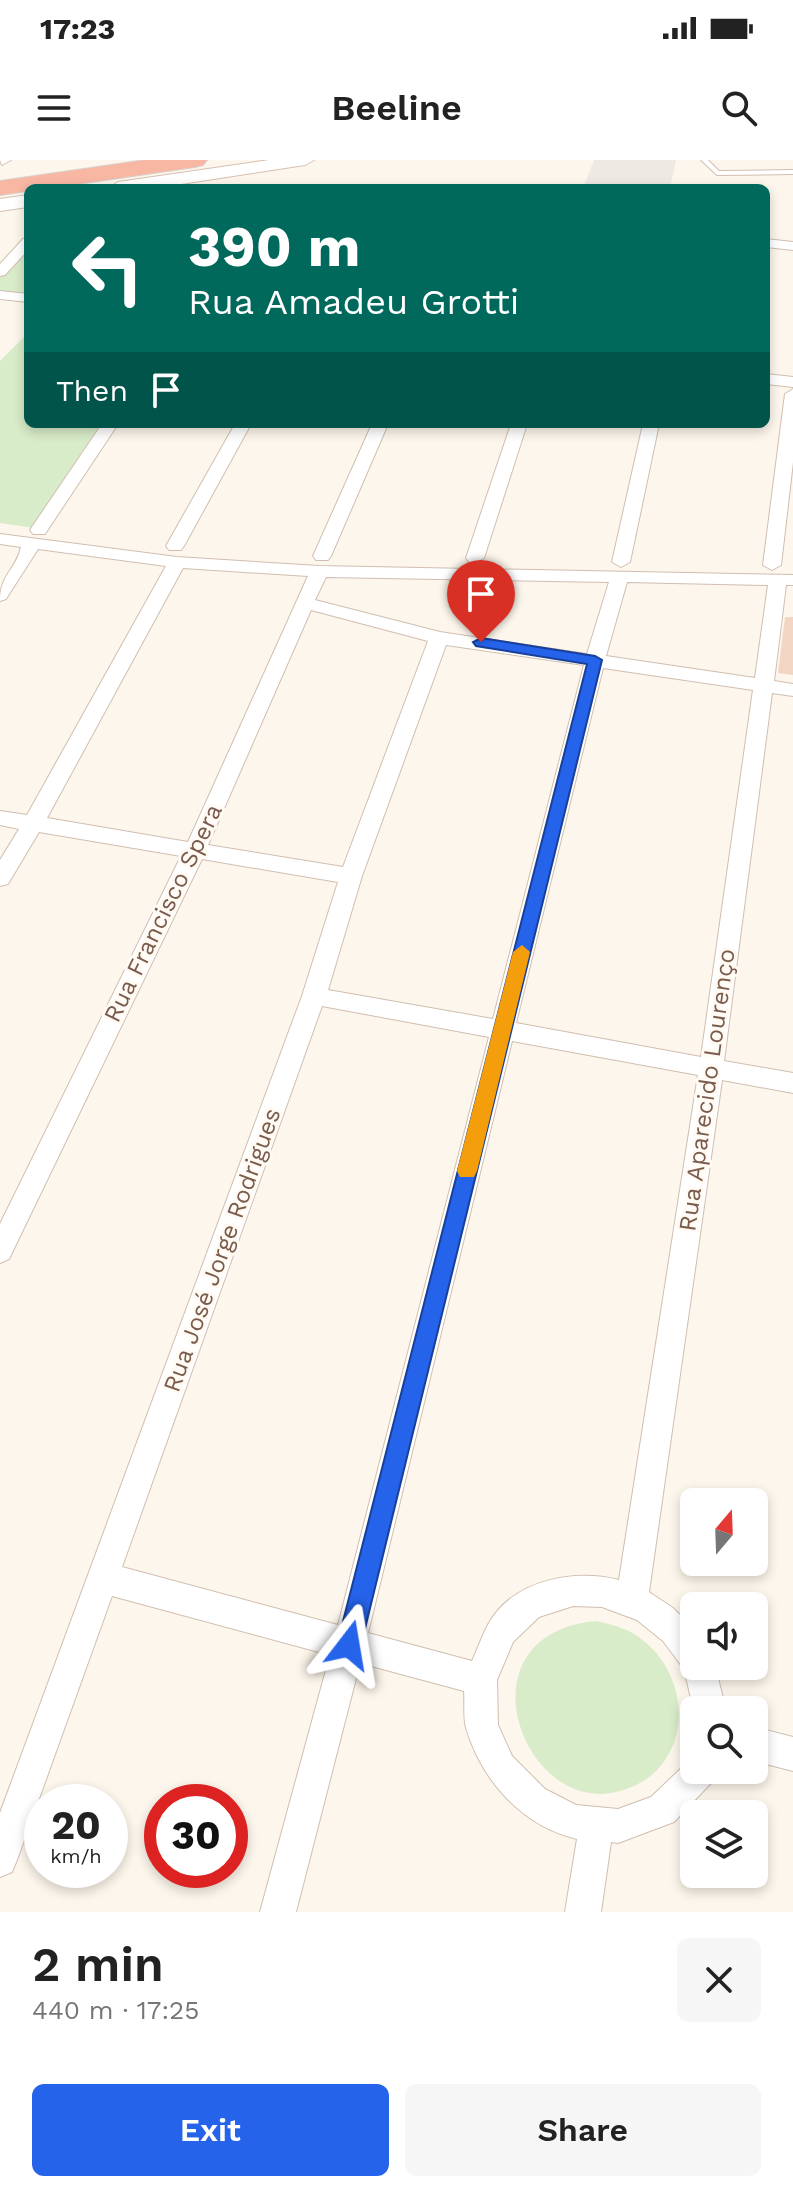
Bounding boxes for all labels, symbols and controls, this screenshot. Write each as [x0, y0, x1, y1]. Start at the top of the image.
text: 17:23 [40, 11, 115, 46]
icon: menu [32, 86, 76, 130]
icon: search [717, 86, 761, 130]
text: Beeline [331, 87, 462, 129]
text: 390 m [188, 214, 360, 280]
icon: left [56, 216, 160, 320]
text: Rua Amadeu Grotti [188, 281, 519, 323]
icon: arrive [144, 368, 188, 412]
text: Then [56, 373, 128, 408]
pin [447, 560, 515, 642]
icon: arrive [459, 572, 503, 616]
street label: Rua Francisco Spera [98, 799, 228, 1027]
street label: Rua Aparecido Lourenço [673, 947, 741, 1233]
street label: Rua José Jorge Rodrigues [158, 1104, 286, 1396]
north arrow [680, 1488, 768, 1576]
map controls [680, 1488, 768, 1888]
button: sound [680, 1592, 768, 1680]
position arrow [307, 1603, 391, 1687]
button: search [680, 1696, 768, 1784]
speed limit sign: 30 [144, 1784, 248, 1888]
button: layers [680, 1800, 768, 1888]
text: 20 [51, 1802, 101, 1849]
text: km/h [50, 1844, 102, 1868]
text: 2 min [32, 1936, 164, 1993]
button: close [677, 1938, 761, 2022]
text: 440 m · 17:25 [32, 1995, 199, 2025]
button: Exit [32, 2084, 389, 2176]
button: Share [405, 2084, 761, 2176]

